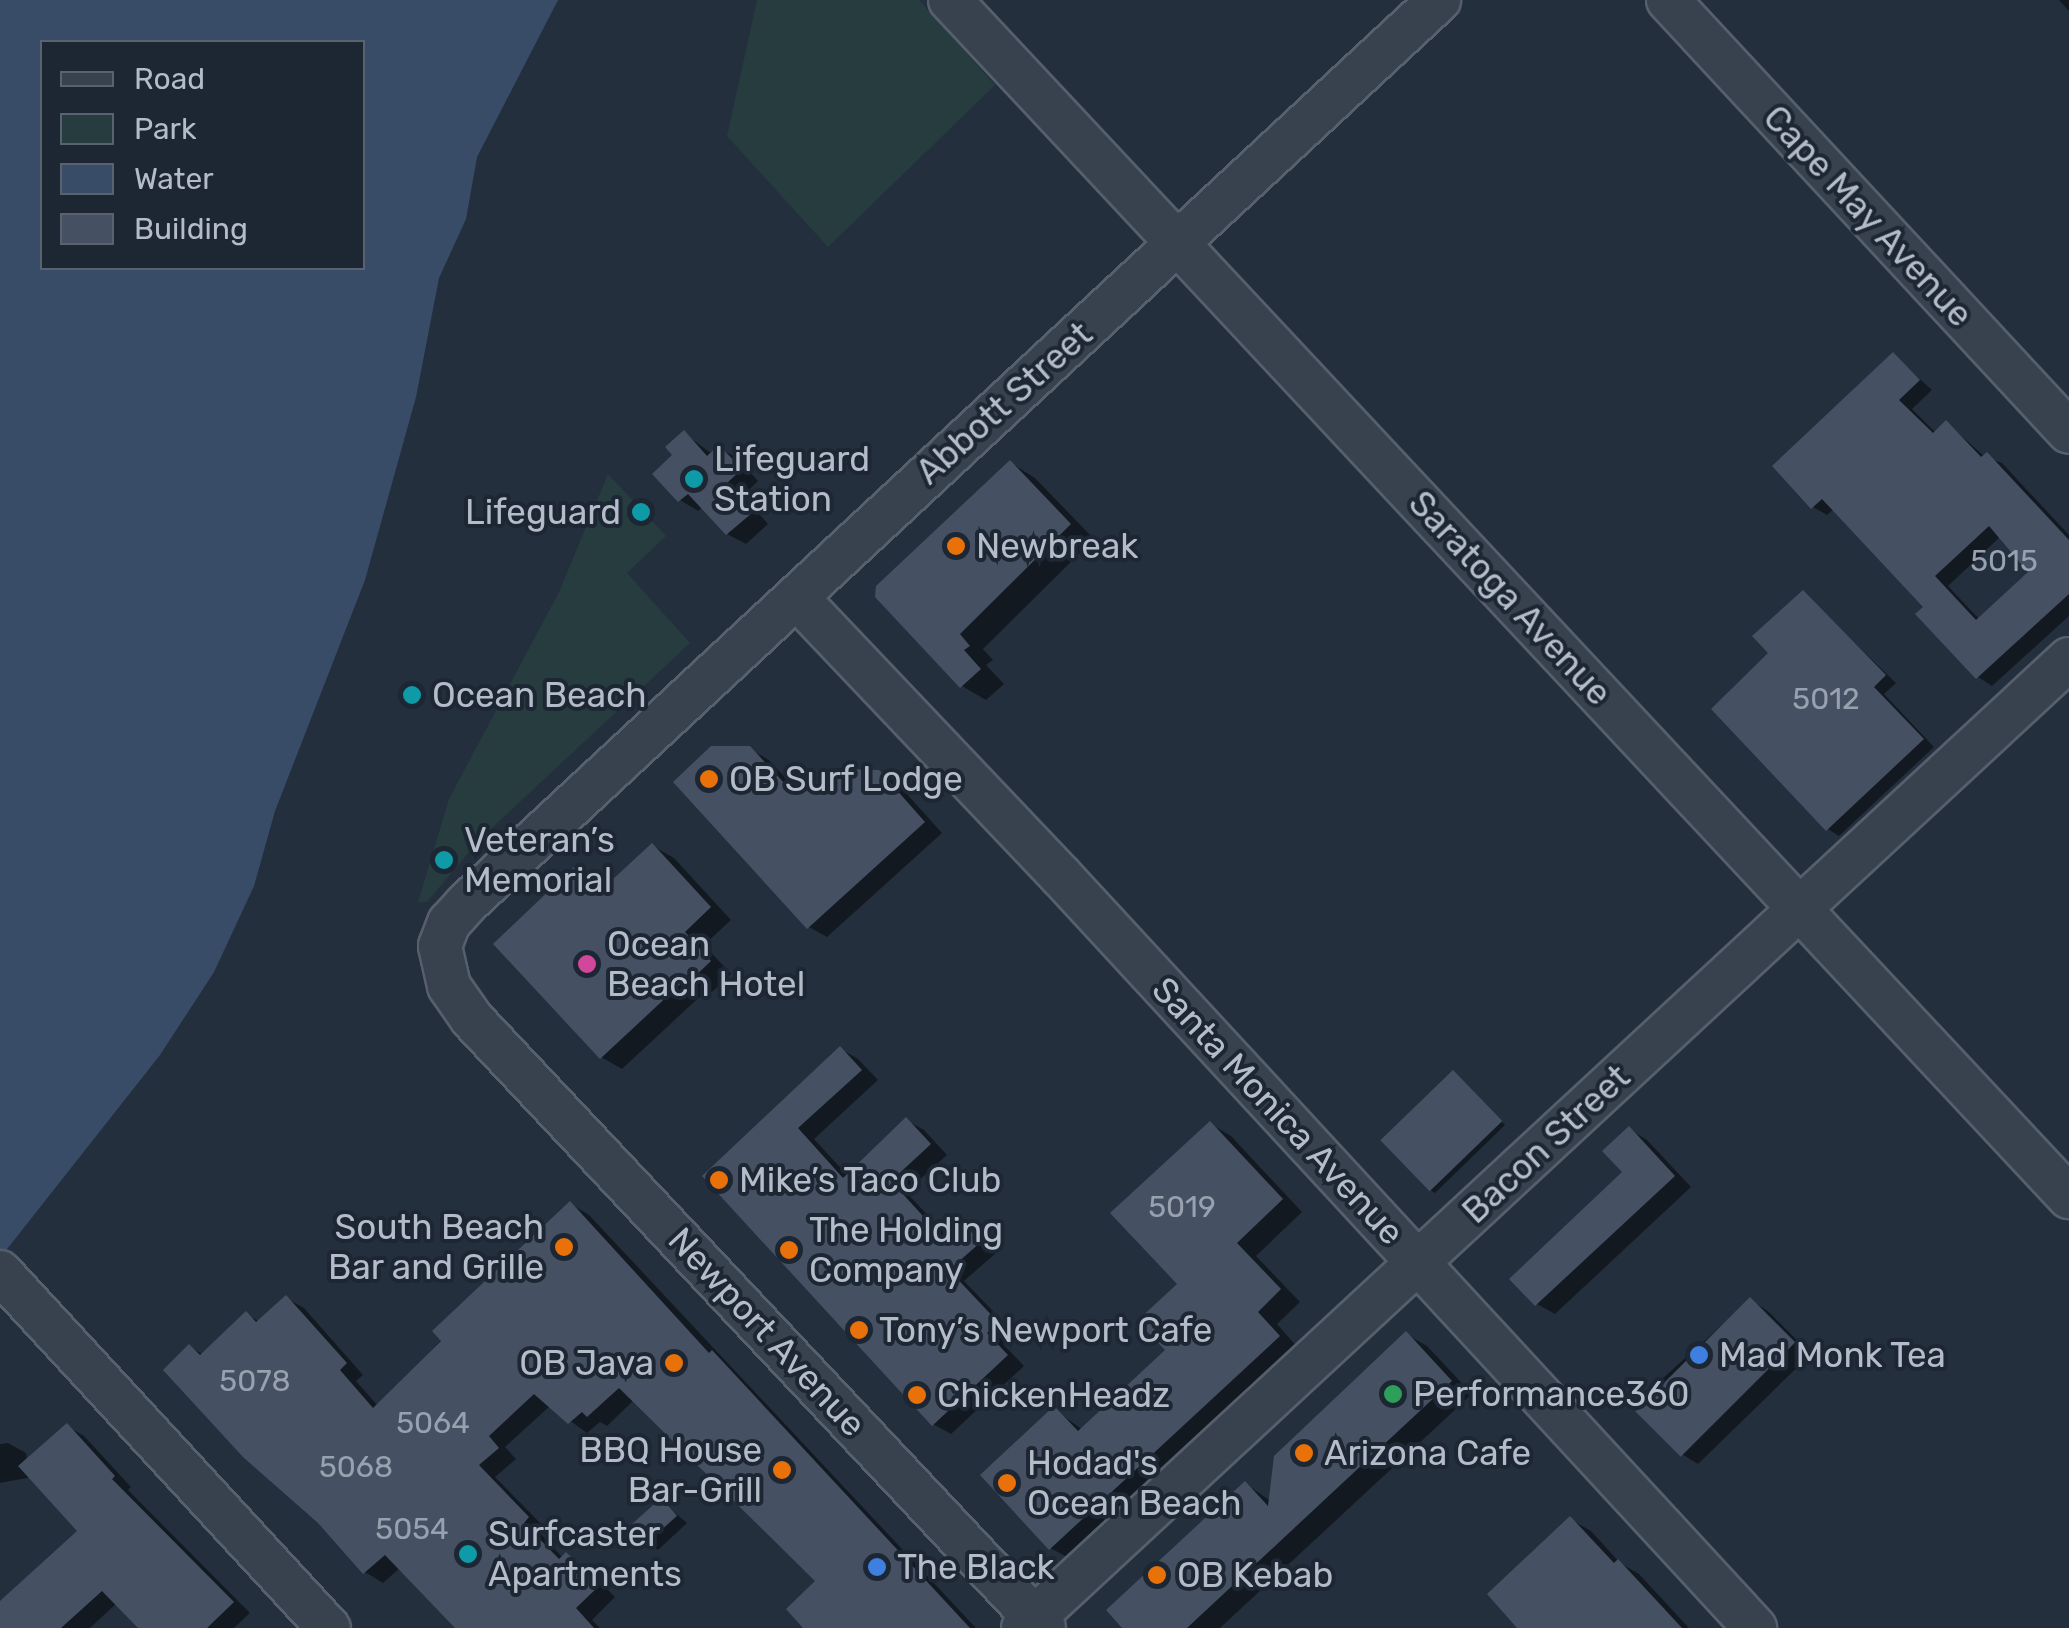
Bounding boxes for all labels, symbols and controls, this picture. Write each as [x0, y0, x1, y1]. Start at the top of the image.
legend [40, 40, 365, 270]
text: Road [134, 61, 205, 97]
street label: Cape May Avenue [1754, 96, 1982, 336]
text: Park [134, 111, 196, 147]
text: Water [134, 161, 214, 197]
text: Building [134, 211, 248, 247]
street label: Abbott Street [907, 313, 1101, 493]
place label: Lifeguard Station [714, 438, 870, 520]
marker: Lifeguard Station [683, 468, 705, 490]
street label: Saratoga Avenue [1400, 482, 1620, 714]
place label: Lifeguard [465, 491, 621, 533]
marker: Lifeguard [630, 501, 652, 523]
place label: Newbreak [976, 525, 1138, 567]
marker: Newbreak [945, 535, 967, 557]
house number: 5015 [1970, 543, 2038, 579]
place label: Ocean Beach [432, 674, 647, 716]
house number: 5012 [1792, 681, 1860, 717]
marker: Ocean Beach [401, 684, 423, 706]
place label: OB Surf Lodge [729, 758, 964, 800]
marker: OB Surf Lodge [698, 768, 720, 790]
place label: Veteran’s Memorial [464, 819, 615, 901]
marker: Veteran’s Memorial [433, 849, 455, 871]
place label: Ocean Beach Hotel [607, 923, 805, 1005]
marker: Ocean Beach Hotel [576, 953, 598, 975]
street label: Santa Monica Avenue [1143, 968, 1413, 1254]
street label: Bacon Street [1454, 1056, 1638, 1232]
place label: Mike’s Taco Club [739, 1159, 1002, 1201]
marker: Mike’s Taco Club [708, 1169, 730, 1191]
house number: 5019 [1148, 1189, 1216, 1225]
place label: South Beach Bar and Grille [327, 1206, 544, 1288]
place label: The Holding Company [809, 1209, 1003, 1291]
street label: Newport Avenue [659, 1219, 875, 1445]
marker: South Beach Bar and Grille [553, 1236, 575, 1258]
marker: The Holding Company [778, 1239, 800, 1261]
place label: Tony’s Newport Cafe [879, 1309, 1212, 1351]
marker: Tony’s Newport Cafe [848, 1319, 870, 1341]
place label: Mad Monk Tea [1719, 1334, 1947, 1376]
place label: OB Java [519, 1342, 654, 1384]
marker: Mad Monk Tea [1688, 1344, 1710, 1366]
marker: OB Java [663, 1352, 685, 1374]
house number: 5078 [219, 1363, 291, 1399]
place label: Performance360 [1413, 1373, 1690, 1415]
place label: ChickenHeadz [937, 1374, 1170, 1416]
marker: Performance360 [1382, 1383, 1404, 1405]
marker: ChickenHeadz [906, 1384, 928, 1406]
house number: 5064 [396, 1405, 470, 1441]
place label: BBQ House Bar-Grill [579, 1429, 762, 1511]
place label: Arizona Cafe [1324, 1432, 1531, 1474]
place label: Hodad's Ocean Beach [1027, 1442, 1242, 1524]
marker: Arizona Cafe [1293, 1442, 1315, 1464]
house number: 5068 [319, 1449, 393, 1485]
marker: BBQ House Bar-Grill [771, 1459, 793, 1481]
marker: Hodad's Ocean Beach [996, 1472, 1018, 1494]
house number: 5054 [375, 1511, 449, 1547]
place label: Surfcaster Apartments [488, 1513, 682, 1595]
marker: Surfcaster Apartments [457, 1543, 479, 1565]
place label: The Black [897, 1546, 1055, 1588]
place label: OB Kebab [1177, 1554, 1333, 1596]
marker: The Black [866, 1556, 888, 1578]
marker: OB Kebab [1146, 1564, 1168, 1586]

